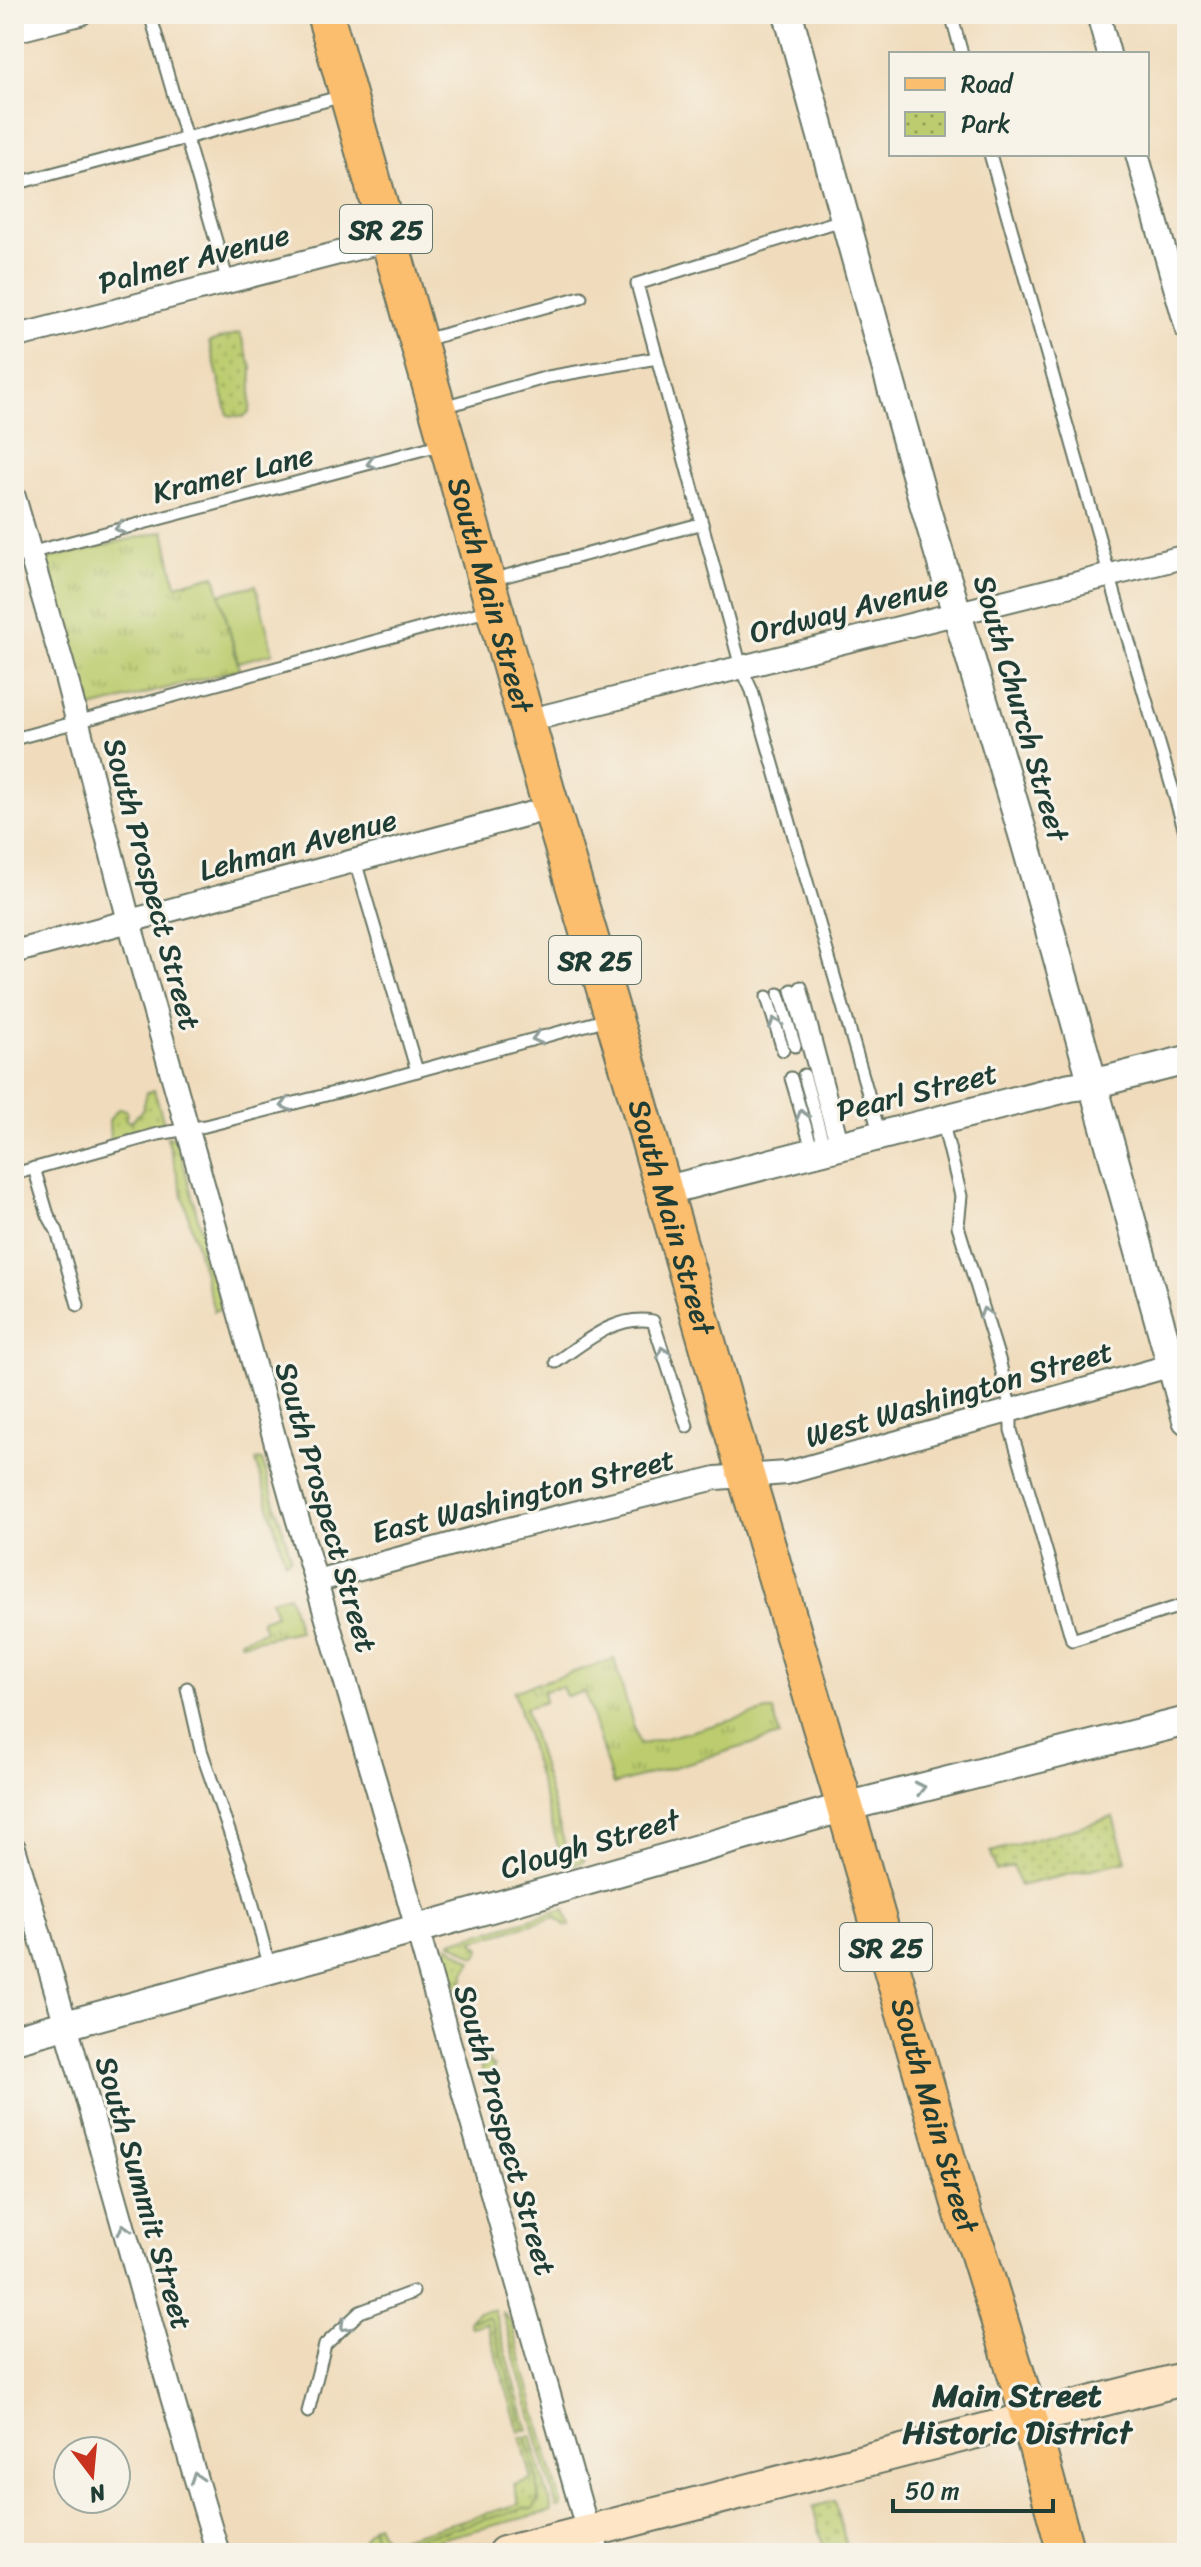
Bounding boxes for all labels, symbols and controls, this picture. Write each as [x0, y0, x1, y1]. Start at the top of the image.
legend [889, 52, 1149, 156]
text: Road [961, 63, 1015, 105]
text: Park [961, 103, 1010, 145]
road number: SR 25 [340, 205, 432, 253]
street label: Palmer Avenue [92, 208, 296, 310]
street label: Kramer Lane [147, 428, 319, 520]
one-way arrow [365, 454, 379, 471]
street label: South Main Street [431, 470, 550, 721]
one-way arrow [114, 519, 127, 535]
street label: Ordway Avenue [744, 558, 954, 660]
street label: South Church Street [957, 568, 1085, 850]
street label: South Prospect Street [87, 732, 217, 1036]
street label: Lehman Avenue [193, 793, 403, 897]
road number: SR 25 [549, 936, 641, 984]
one-way arrow [768, 1017, 784, 1031]
one-way arrow [530, 1029, 544, 1046]
street label: Pearl Street [831, 1046, 1003, 1138]
street label: South Main Street [612, 1093, 731, 1343]
one-way arrow [279, 1096, 293, 1113]
one-way arrow [795, 1109, 811, 1123]
one-way arrow [978, 1307, 994, 1320]
street label: West Washington Street [799, 1324, 1119, 1464]
one-way arrow [656, 1346, 672, 1359]
street label: South Prospect Street [259, 1355, 393, 1659]
street label: East Washington Street [366, 1432, 680, 1560]
one-way arrow [913, 1781, 927, 1798]
street label: Clough Street [494, 1792, 688, 1895]
road number: SR 25 [840, 1923, 932, 1971]
street label: South Prospect Street [438, 1978, 572, 2282]
street label: South Main Street [875, 1991, 995, 2244]
street label: South Summit Street [79, 2049, 209, 2337]
one-way arrow [116, 2222, 133, 2236]
one-way arrow [340, 2317, 354, 2331]
district label: Main Street Historic District [902, 2367, 1134, 2461]
north arrow [52, 2435, 132, 2515]
scale bar [893, 2463, 1053, 2513]
text: 50 m [905, 2470, 960, 2512]
one-way arrow [189, 2472, 205, 2486]
text: N [84, 2473, 111, 2515]

